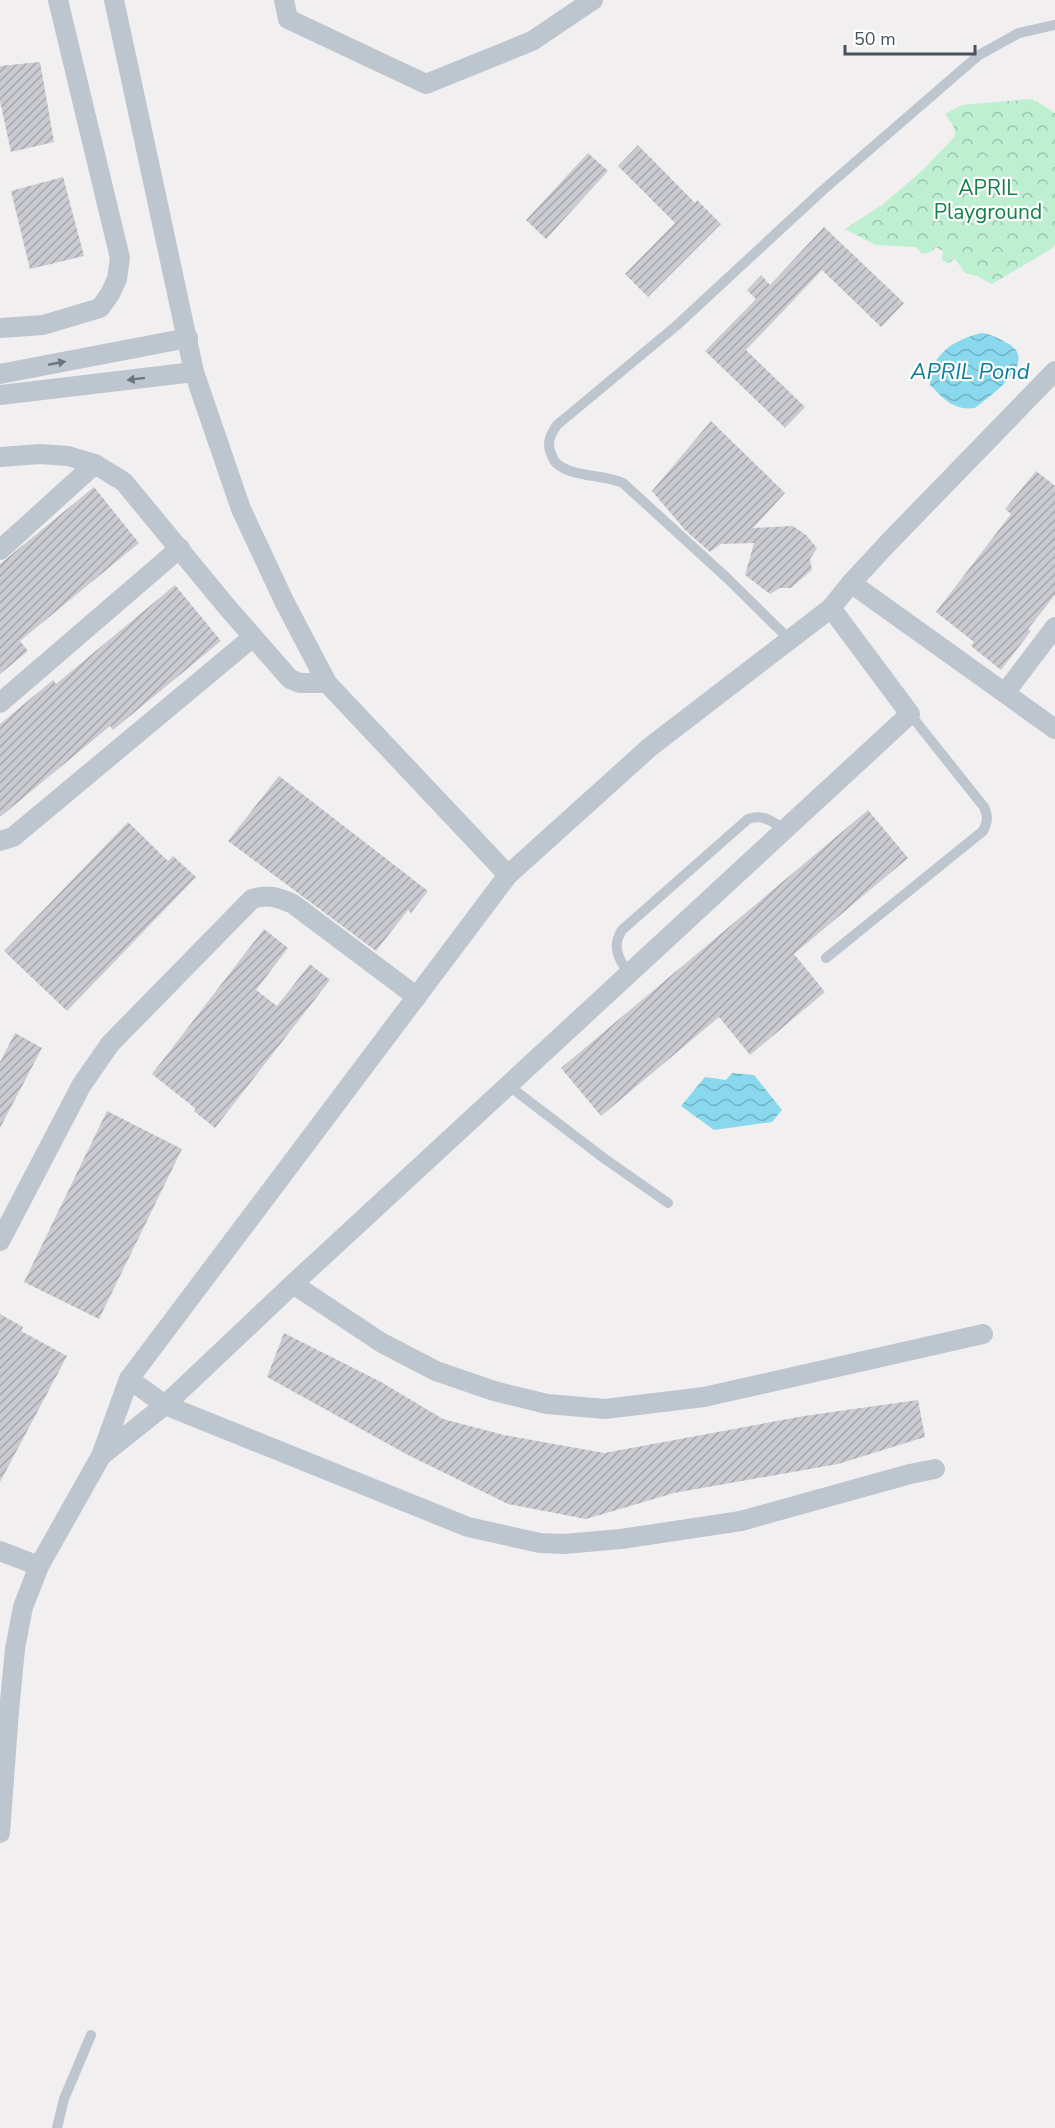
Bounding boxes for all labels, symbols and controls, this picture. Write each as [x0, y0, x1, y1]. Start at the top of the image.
scale bar [845, 18, 976, 56]
text: 50 m [854, 27, 896, 51]
park label: APRIL Playground [934, 174, 1042, 226]
water label: APRIL Pond [910, 357, 1030, 387]
one-way arrow [48, 358, 67, 367]
one-way arrow [127, 374, 146, 383]

